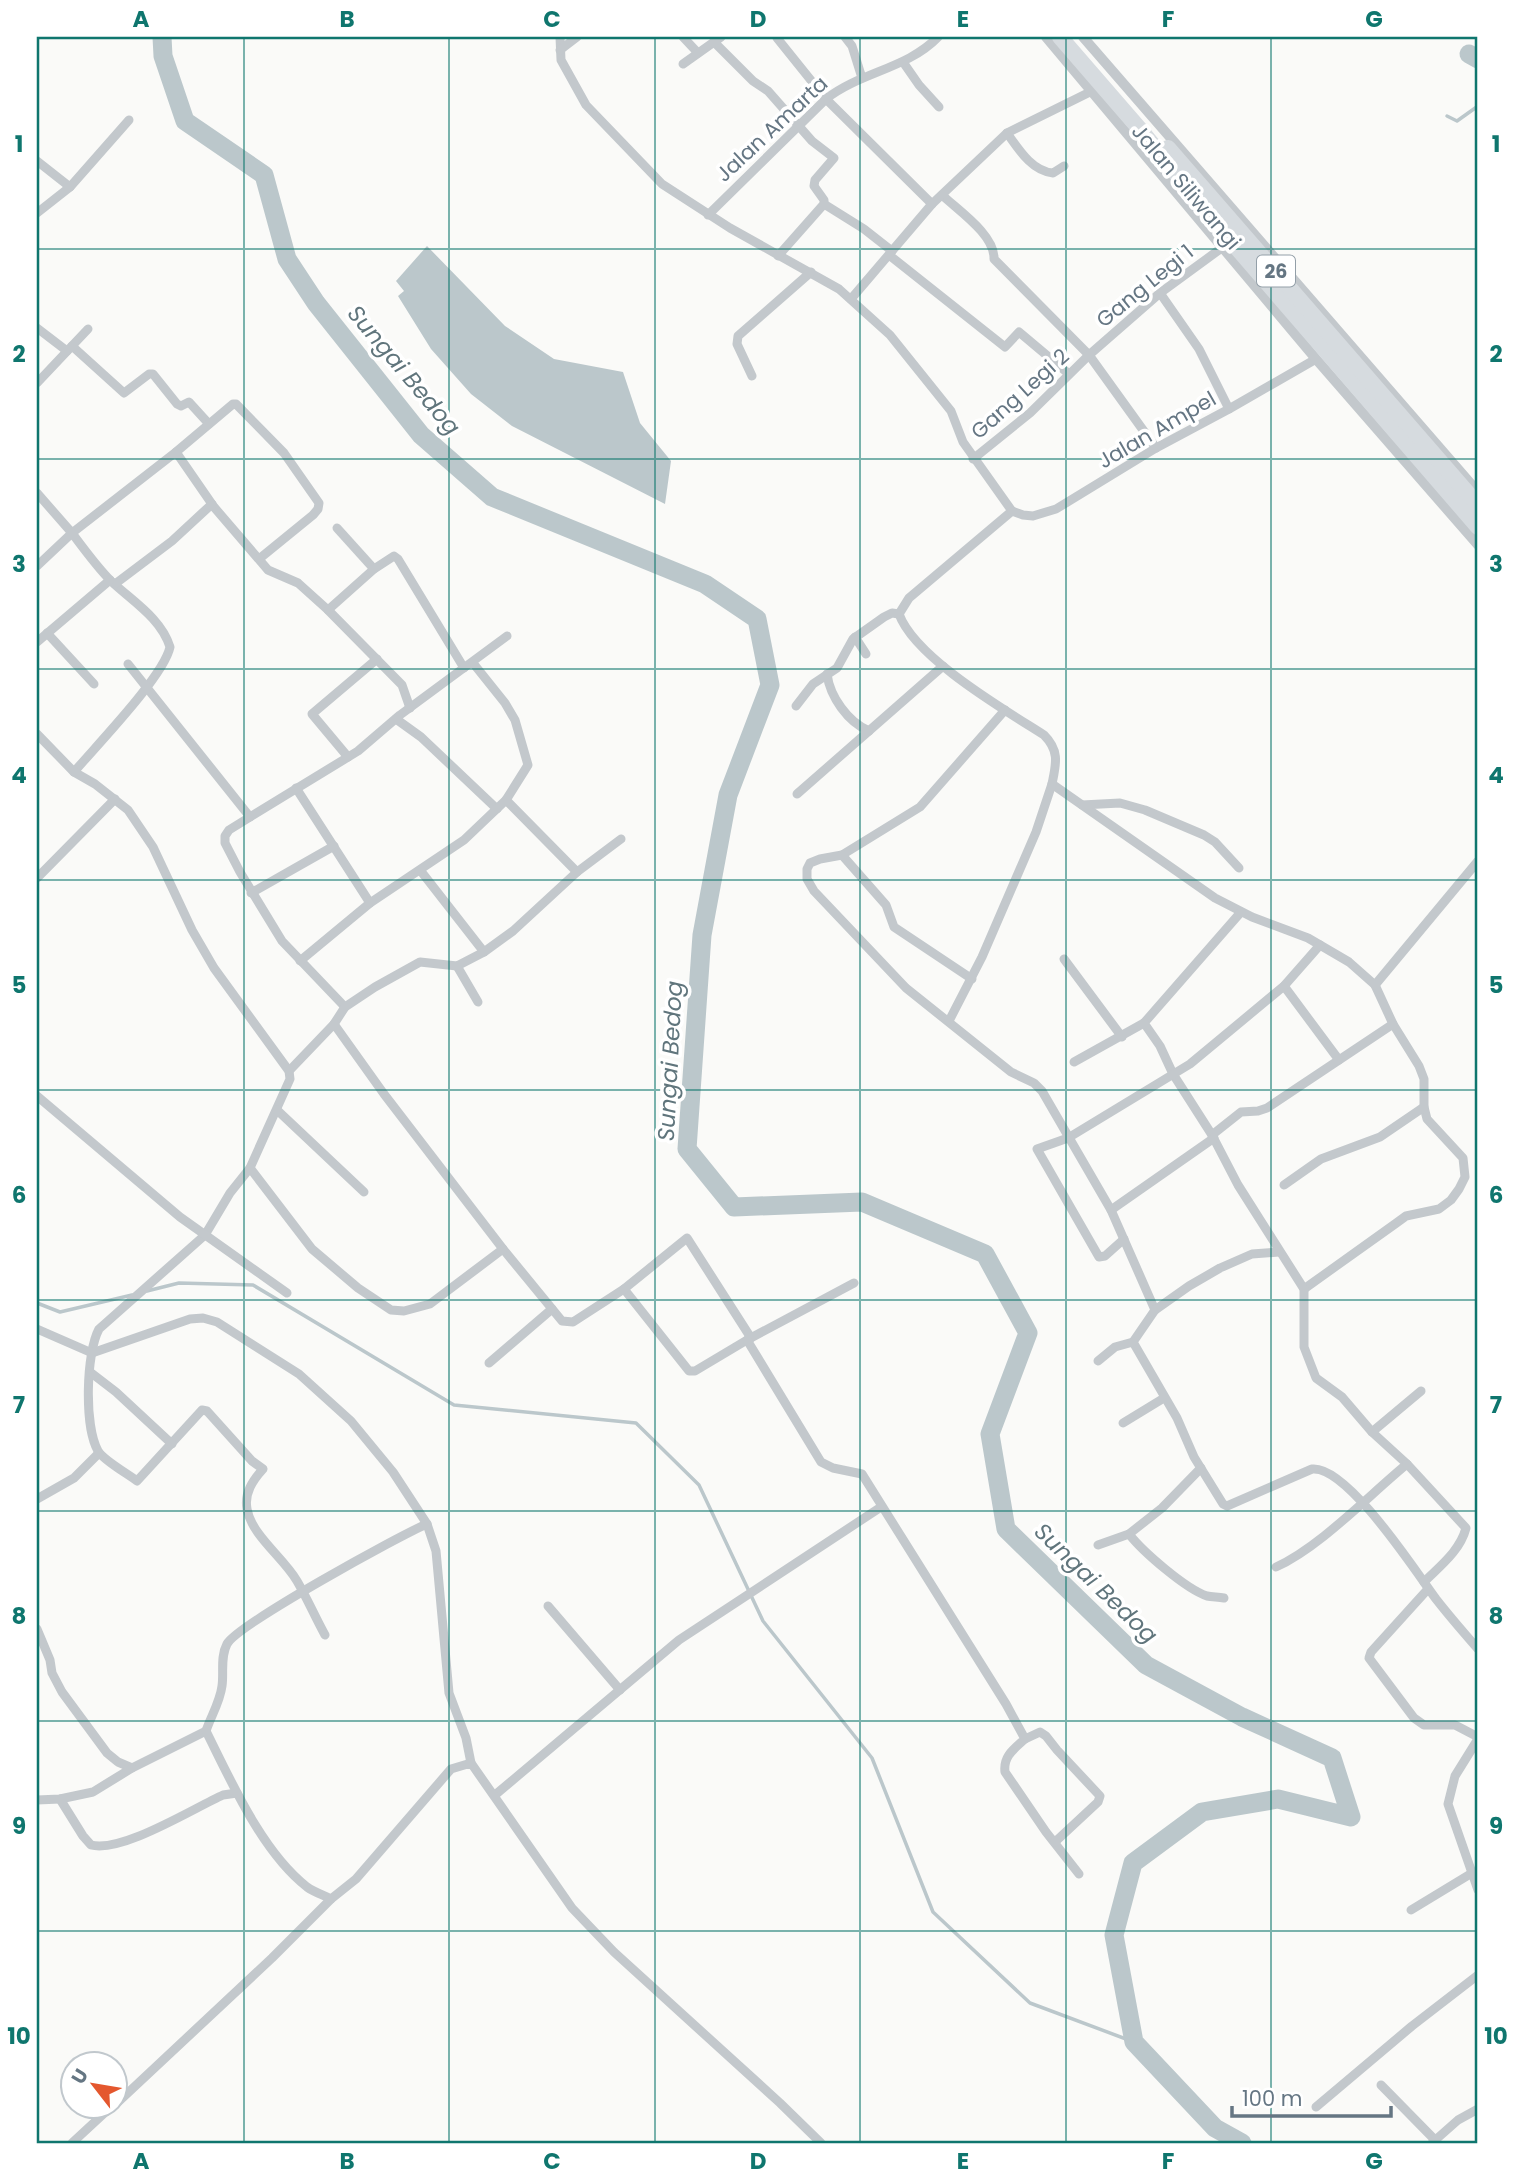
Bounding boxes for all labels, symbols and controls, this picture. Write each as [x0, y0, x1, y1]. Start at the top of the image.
text: A [133, 3, 150, 35]
text: B [339, 3, 355, 35]
text: C [543, 3, 561, 35]
text: D [750, 3, 766, 35]
text: E [957, 3, 969, 35]
text: F [1162, 3, 1174, 35]
text: G [1365, 3, 1383, 35]
street label: Jalan Amarta [709, 69, 834, 188]
street label: Jalan Siliwangi [1125, 118, 1248, 256]
text: 1 [15, 128, 23, 160]
text: 1 [1492, 128, 1500, 160]
street label: Gang Legi 1 [1090, 237, 1199, 334]
road number: 26 [1257, 256, 1295, 286]
water label: Sungai Bedog [340, 298, 468, 442]
text: 2 [12, 338, 26, 370]
text: 2 [1489, 338, 1503, 370]
street label: Gang Legi 2 [964, 342, 1075, 446]
street label: Jalan Ampel [1092, 384, 1221, 475]
text: 3 [12, 548, 26, 580]
text: 3 [1489, 548, 1503, 580]
text: 4 [11, 759, 27, 791]
text: 4 [1488, 759, 1504, 791]
text: 5 [12, 969, 26, 1001]
text: 5 [1489, 969, 1503, 1001]
water label: Sungai Bedog [650, 980, 690, 1142]
text: 6 [12, 1179, 26, 1211]
text: 6 [1489, 1179, 1503, 1211]
text: 7 [13, 1389, 25, 1421]
text: 7 [1490, 1389, 1502, 1421]
water label: Sungai Bedog [1027, 1516, 1165, 1650]
text: 8 [12, 1600, 26, 1632]
text: 8 [1489, 1600, 1503, 1632]
text: 9 [12, 1810, 26, 1842]
text: 9 [1489, 1810, 1503, 1842]
text: 10 [7, 2020, 31, 2052]
text: 10 [1484, 2020, 1508, 2052]
north arrow [60, 2050, 130, 2120]
text: U [65, 2064, 95, 2089]
scale bar [1232, 2075, 1391, 2119]
text: 100 m [1242, 2084, 1302, 2113]
text: A [133, 2145, 150, 2177]
text: B [339, 2145, 355, 2177]
text: C [543, 2145, 561, 2177]
text: D [750, 2145, 766, 2177]
text: E [957, 2145, 969, 2177]
text: F [1162, 2145, 1174, 2177]
text: G [1365, 2145, 1383, 2177]

